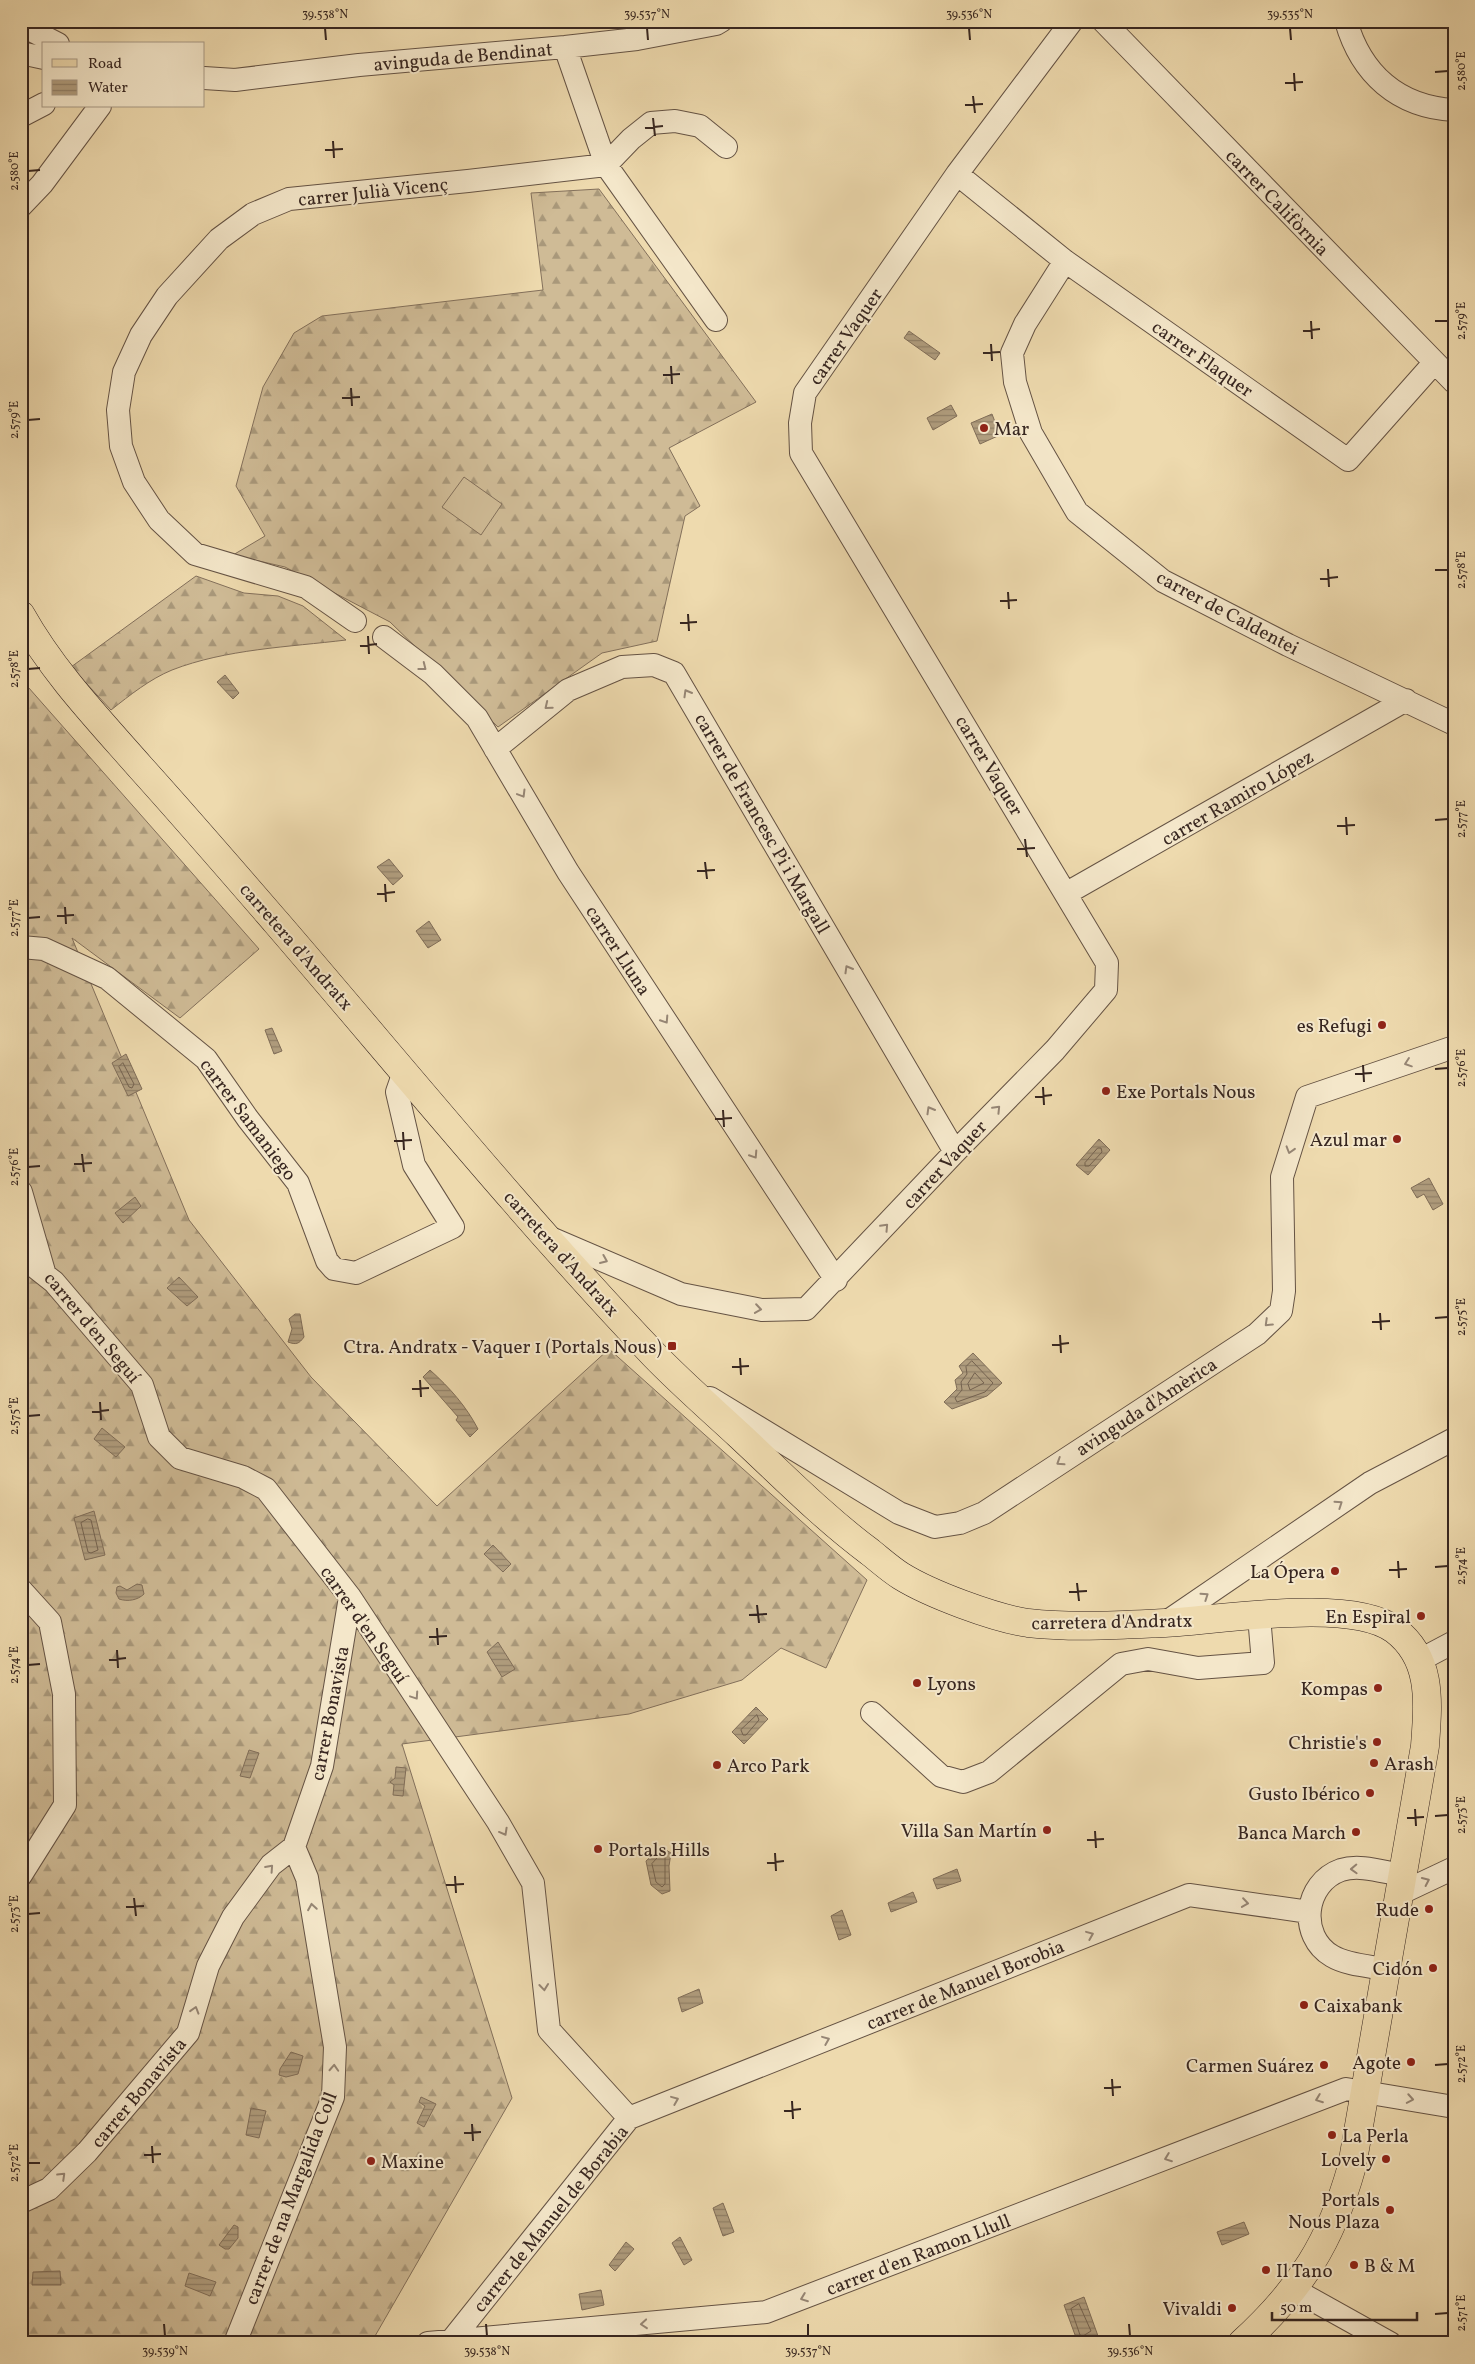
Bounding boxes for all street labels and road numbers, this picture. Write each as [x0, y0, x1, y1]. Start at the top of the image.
street label: avinguda de Bendinat [373, 37, 554, 79]
street label: carrer Califòrnia [1219, 144, 1334, 263]
street label: carrer Julià Vicenç [297, 172, 450, 214]
street label: carrer Vaquer [804, 283, 890, 391]
street label: carrer Flaquer [1146, 315, 1258, 404]
street label: carrer de Caldentei [1151, 565, 1303, 662]
street label: carrer de Francesc Pi i Margall [687, 709, 835, 939]
street label: carrer Vaquer [948, 711, 1029, 821]
street label: carrer Ramiro López [1157, 745, 1319, 853]
street label: carretera d'Andratx [233, 878, 358, 1017]
street label: carrer Lluna [579, 901, 656, 1001]
street label: carrer Samaniego [193, 1054, 302, 1187]
street label: carrer Vaquer [897, 1115, 994, 1216]
street label: carretera d'Andratx [497, 1186, 624, 1323]
street label: carrer d'en Seguí [37, 1267, 146, 1390]
street label: avinguda d'Amèrica [1071, 1352, 1223, 1463]
street label: carrer d'en Seguí [313, 1561, 414, 1689]
street label: carretera d'Andratx [1031, 1609, 1193, 1637]
street label: carrer Bonavista [305, 1644, 357, 1783]
street label: carrer de Manuel Borobia [863, 1934, 1069, 2037]
street label: carrer Bonavista [86, 2033, 193, 2154]
street label: carrer de na Margalida Coll [239, 2088, 345, 2309]
street label: carrer de Manuel de Borabia [468, 2120, 635, 2318]
street label: carrer d'en Ramon Llull [823, 2209, 1015, 2303]

